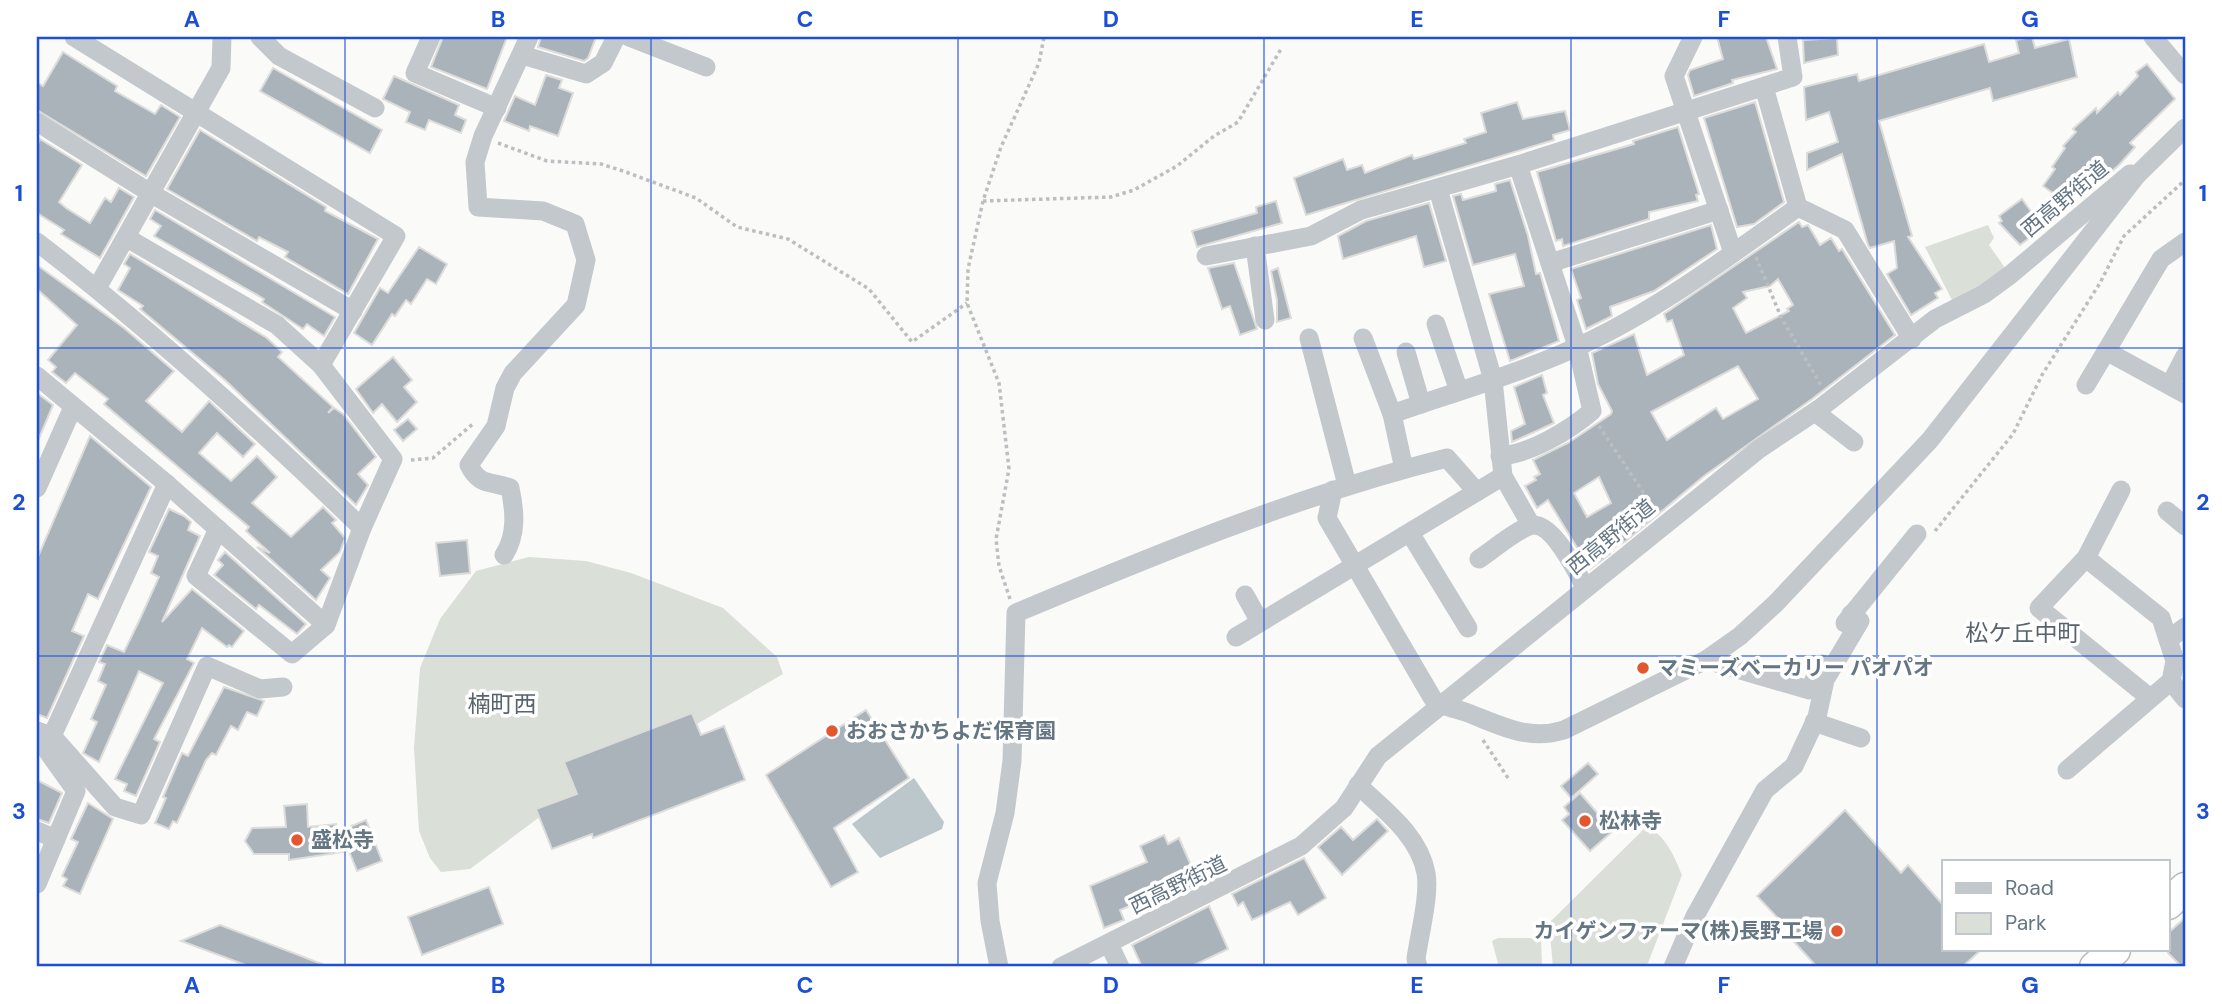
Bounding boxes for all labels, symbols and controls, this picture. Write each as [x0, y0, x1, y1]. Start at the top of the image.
text: A [184, 4, 200, 34]
text: B [491, 4, 505, 34]
text: C [797, 4, 813, 34]
text: D [1103, 4, 1119, 34]
text: E [1410, 4, 1424, 34]
text: F [1718, 4, 1731, 34]
text: G [2021, 4, 2039, 34]
street label: 西高野街道 [2016, 155, 2114, 243]
text: 1 [15, 178, 23, 208]
text: 1 [2199, 178, 2207, 208]
text: 2 [12, 487, 26, 517]
text: 2 [2196, 487, 2210, 517]
street label: 西高野街道 [1561, 493, 1661, 581]
district label: 松ケ丘中町 [1966, 618, 2081, 648]
place label: マミーズベーカリー パオパオ [1657, 654, 1934, 682]
marker: マミーズベーカリー パオパオ [1635, 660, 1651, 676]
district label: 楠町西 [468, 689, 537, 719]
place label: おおさかちよだ保育園 [846, 717, 1056, 745]
marker: おおさかちよだ保育園 [824, 723, 840, 739]
text: 3 [12, 796, 26, 826]
text: 3 [2196, 796, 2210, 826]
place label: 松林寺 [1599, 807, 1662, 835]
marker: 松林寺 [1577, 813, 1593, 829]
place label: 盛松寺 [311, 826, 374, 854]
marker: 盛松寺 [289, 832, 305, 848]
street label: 西高野街道 [1125, 849, 1231, 921]
legend [1942, 860, 2170, 951]
text: Road [2005, 874, 2054, 902]
text: Park [2005, 909, 2047, 937]
place label: カイゲンファーマ(株)長野工場 [1534, 917, 1823, 945]
marker: カイゲンファーマ(株)長野工場 [1829, 923, 1845, 939]
text: A [184, 970, 200, 1000]
text: B [491, 970, 505, 1000]
text: C [797, 970, 813, 1000]
text: D [1103, 970, 1119, 1000]
text: E [1410, 970, 1424, 1000]
text: F [1718, 970, 1731, 1000]
text: G [2021, 970, 2039, 1000]

